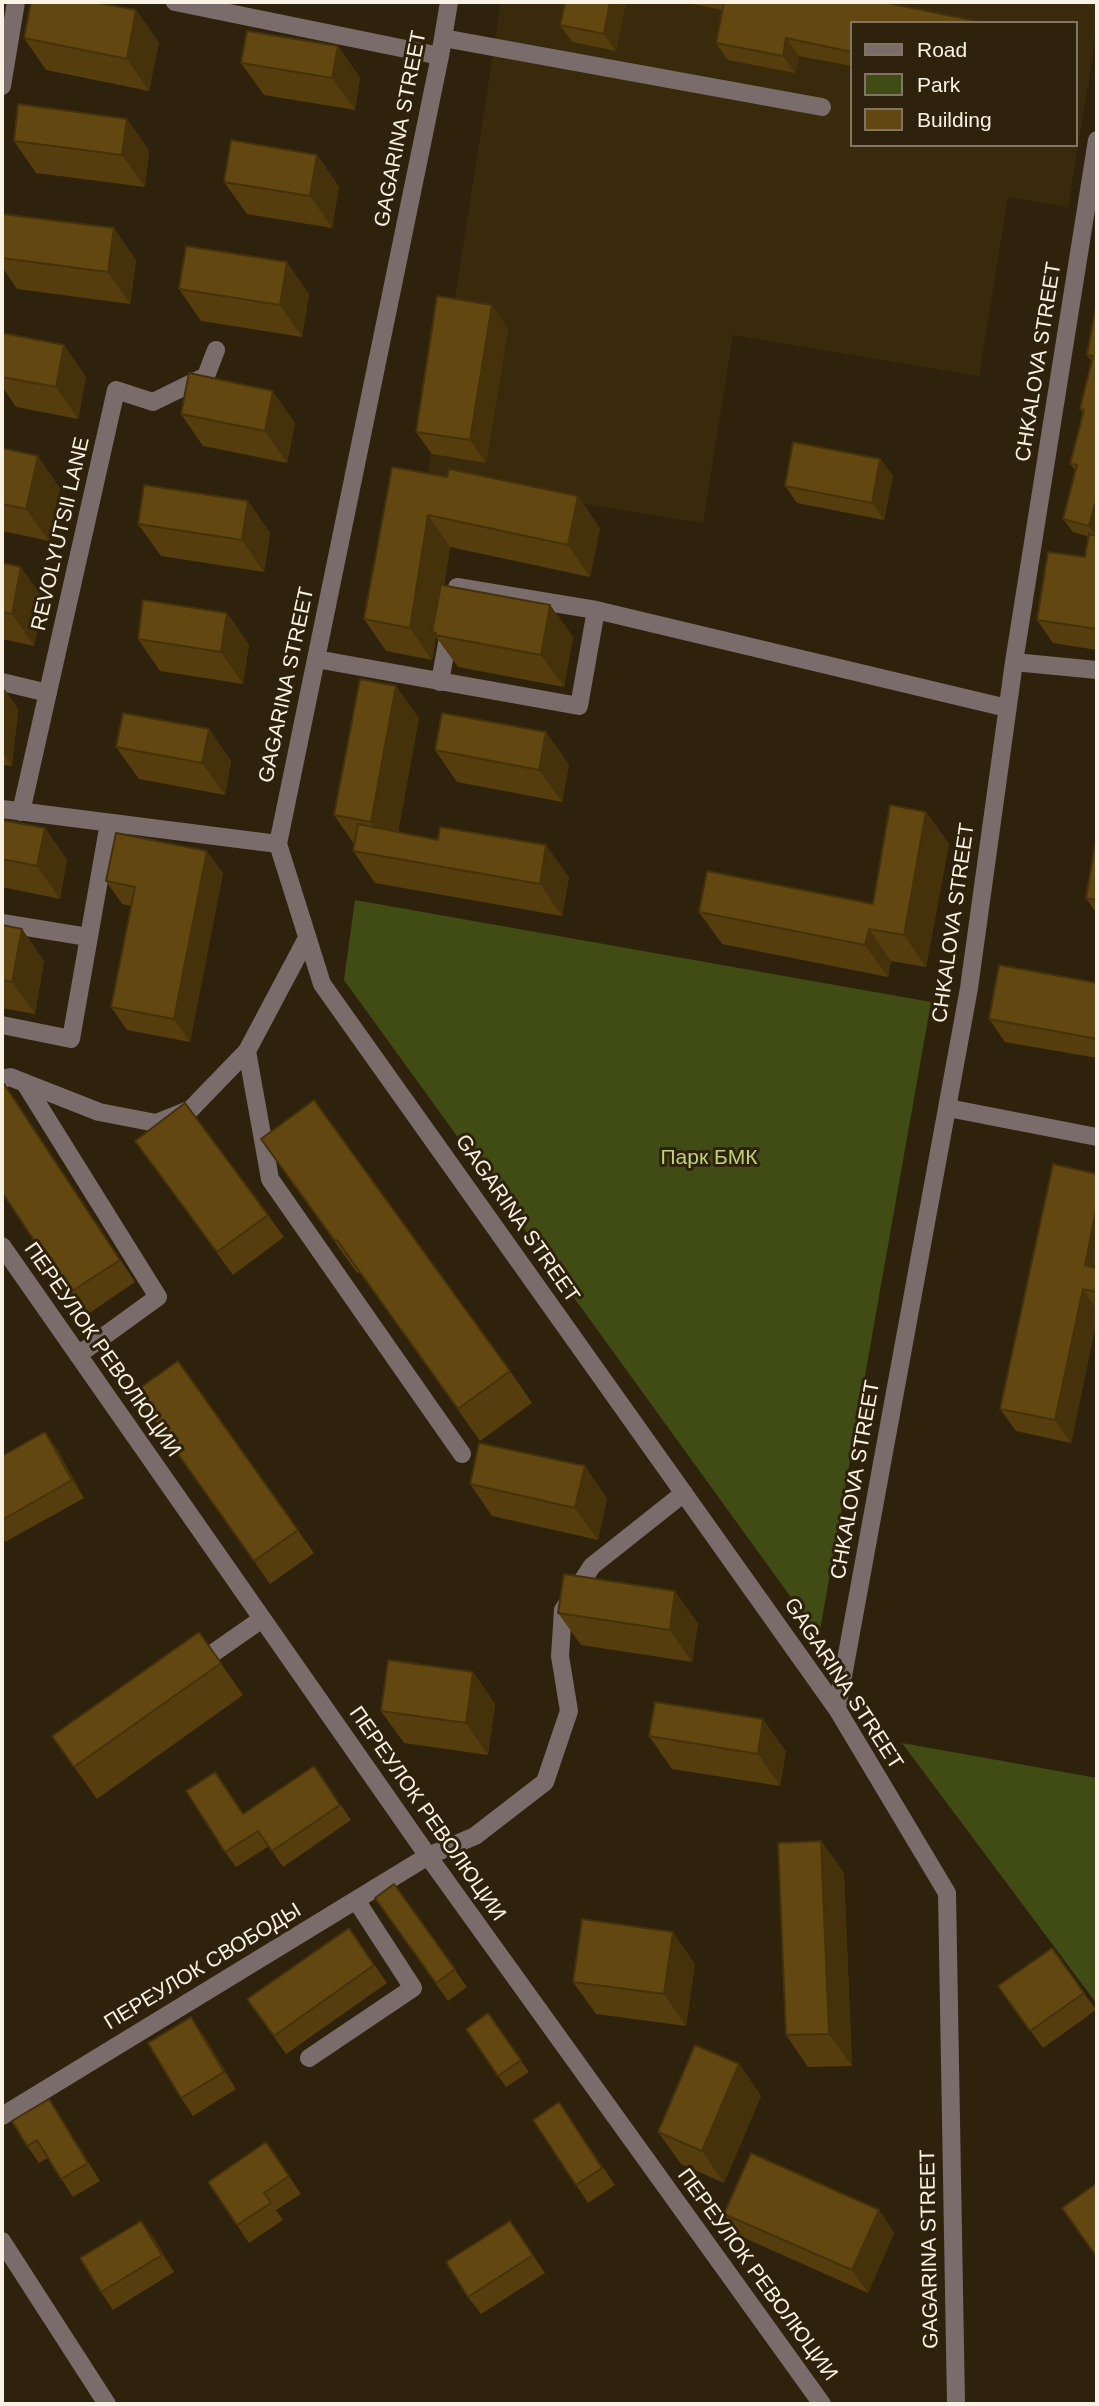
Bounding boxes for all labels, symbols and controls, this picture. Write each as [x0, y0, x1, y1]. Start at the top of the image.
legend [850, 21, 1078, 147]
street label: GAGARINA STREET [370, 29, 432, 229]
text: Road [917, 38, 967, 61]
text: Park [917, 73, 960, 96]
text: Building [917, 108, 992, 131]
street label: CHKALOVA STREET [1011, 261, 1067, 463]
street label: REVOLYUTSII LANE [26, 435, 96, 633]
street label: GAGARINA STREET [254, 585, 320, 785]
street label: CHKALOVA STREET [928, 821, 980, 1025]
street label: GAGARINA STREET [449, 1130, 585, 1308]
park label: Парк БМК [661, 1145, 757, 1171]
street label: ПЕРЕУЛОК РЕВОЛЮЦИИ [18, 1238, 186, 1462]
street label: CHKALOVA STREET [826, 1379, 886, 1581]
street label: GAGARINA STREET [778, 1593, 908, 1775]
street label: ПЕРЕУЛОК РЕВОЛЮЦИИ [343, 1702, 511, 1926]
street label: ПЕРЕУЛОК СВОБОДЫ [100, 1898, 306, 2036]
street label: GAGARINA STREET [916, 2149, 944, 2349]
street label: ПЕРЕУЛОК РЕВОЛЮЦИИ [672, 2164, 842, 2386]

